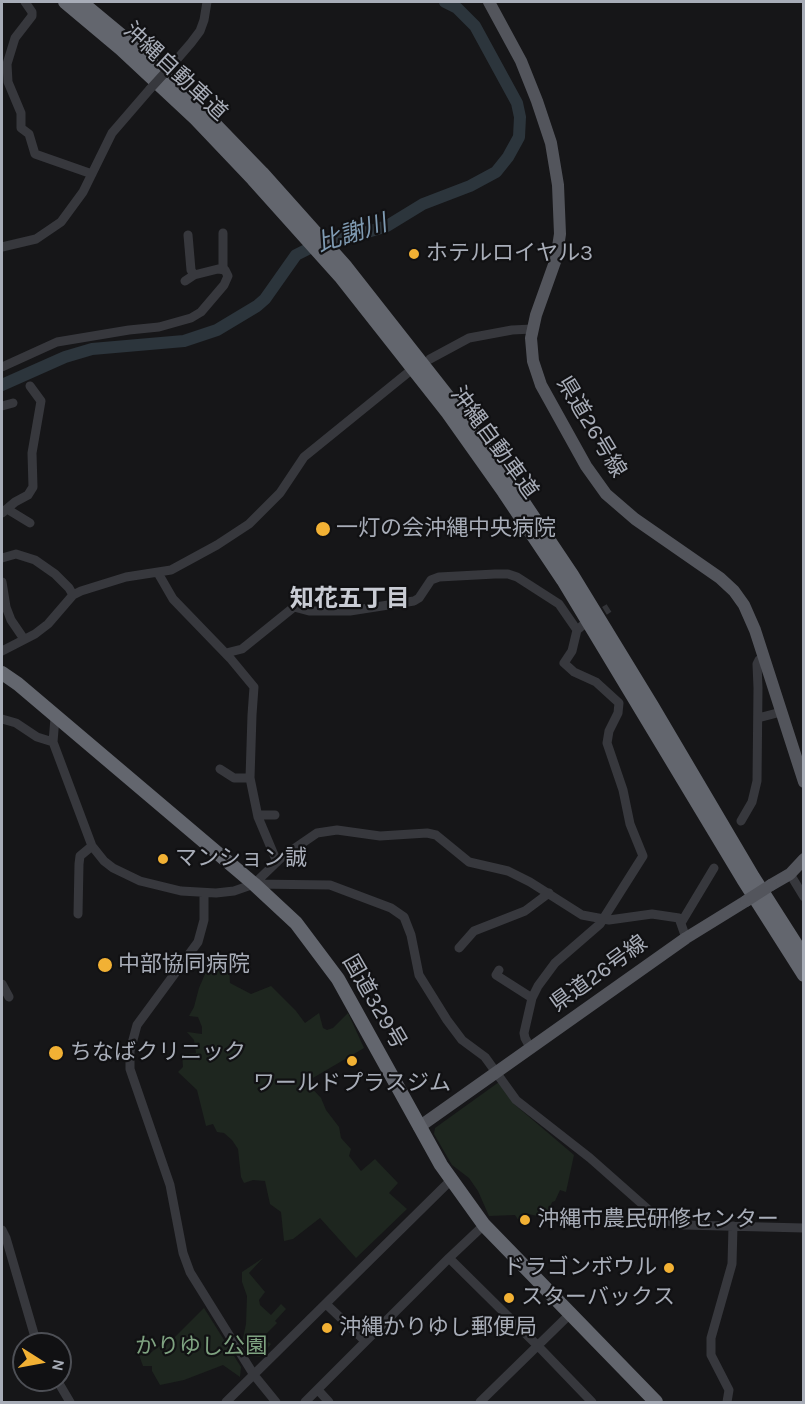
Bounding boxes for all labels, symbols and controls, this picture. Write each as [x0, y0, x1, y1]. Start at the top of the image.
street label: 沖縄自動車道 [118, 17, 232, 127]
water label: 比謝川 [313, 209, 391, 259]
place label: ホテルロイヤル3 [426, 241, 593, 267]
marker: ホテルロイヤル3 [407, 247, 421, 261]
street label: 県道26号線 [550, 372, 632, 482]
street label: 沖縄自動車道 [445, 382, 543, 504]
place label: 一灯の会沖縄中央病院 [336, 516, 556, 542]
marker: 一灯の会沖縄中央病院 [314, 520, 332, 538]
district label: 知花五丁目 [290, 585, 410, 613]
place label: マンション誠 [175, 846, 307, 872]
marker: マンション誠 [156, 852, 170, 866]
street label: 県道26号線 [545, 930, 653, 1018]
street label: 国道329号 [336, 950, 412, 1054]
place label: 中部協同病院 [118, 952, 250, 978]
marker: 中部協同病院 [96, 956, 114, 974]
place label: ちなばクリニック [70, 1040, 246, 1066]
marker: ちなばクリニック [47, 1044, 65, 1062]
marker: ワールドプラスジム [345, 1054, 359, 1068]
place label: ワールドプラスジム [253, 1071, 451, 1097]
place label: 沖縄市農民研修センター [537, 1207, 779, 1233]
marker: 沖縄市農民研修センター [518, 1213, 532, 1227]
place label: ドラゴンボウル [503, 1255, 657, 1281]
marker: ドラゴンボウル [662, 1261, 676, 1275]
place label: スターバックス [521, 1285, 675, 1311]
marker: スターバックス [502, 1291, 516, 1305]
place label: 沖縄かりゆし郵便局 [339, 1315, 537, 1341]
marker: 沖縄かりゆし郵便局 [320, 1321, 334, 1335]
north arrow [12, 1332, 72, 1392]
park label: かりゆし公園 [135, 1334, 267, 1360]
text: N [48, 1358, 69, 1373]

